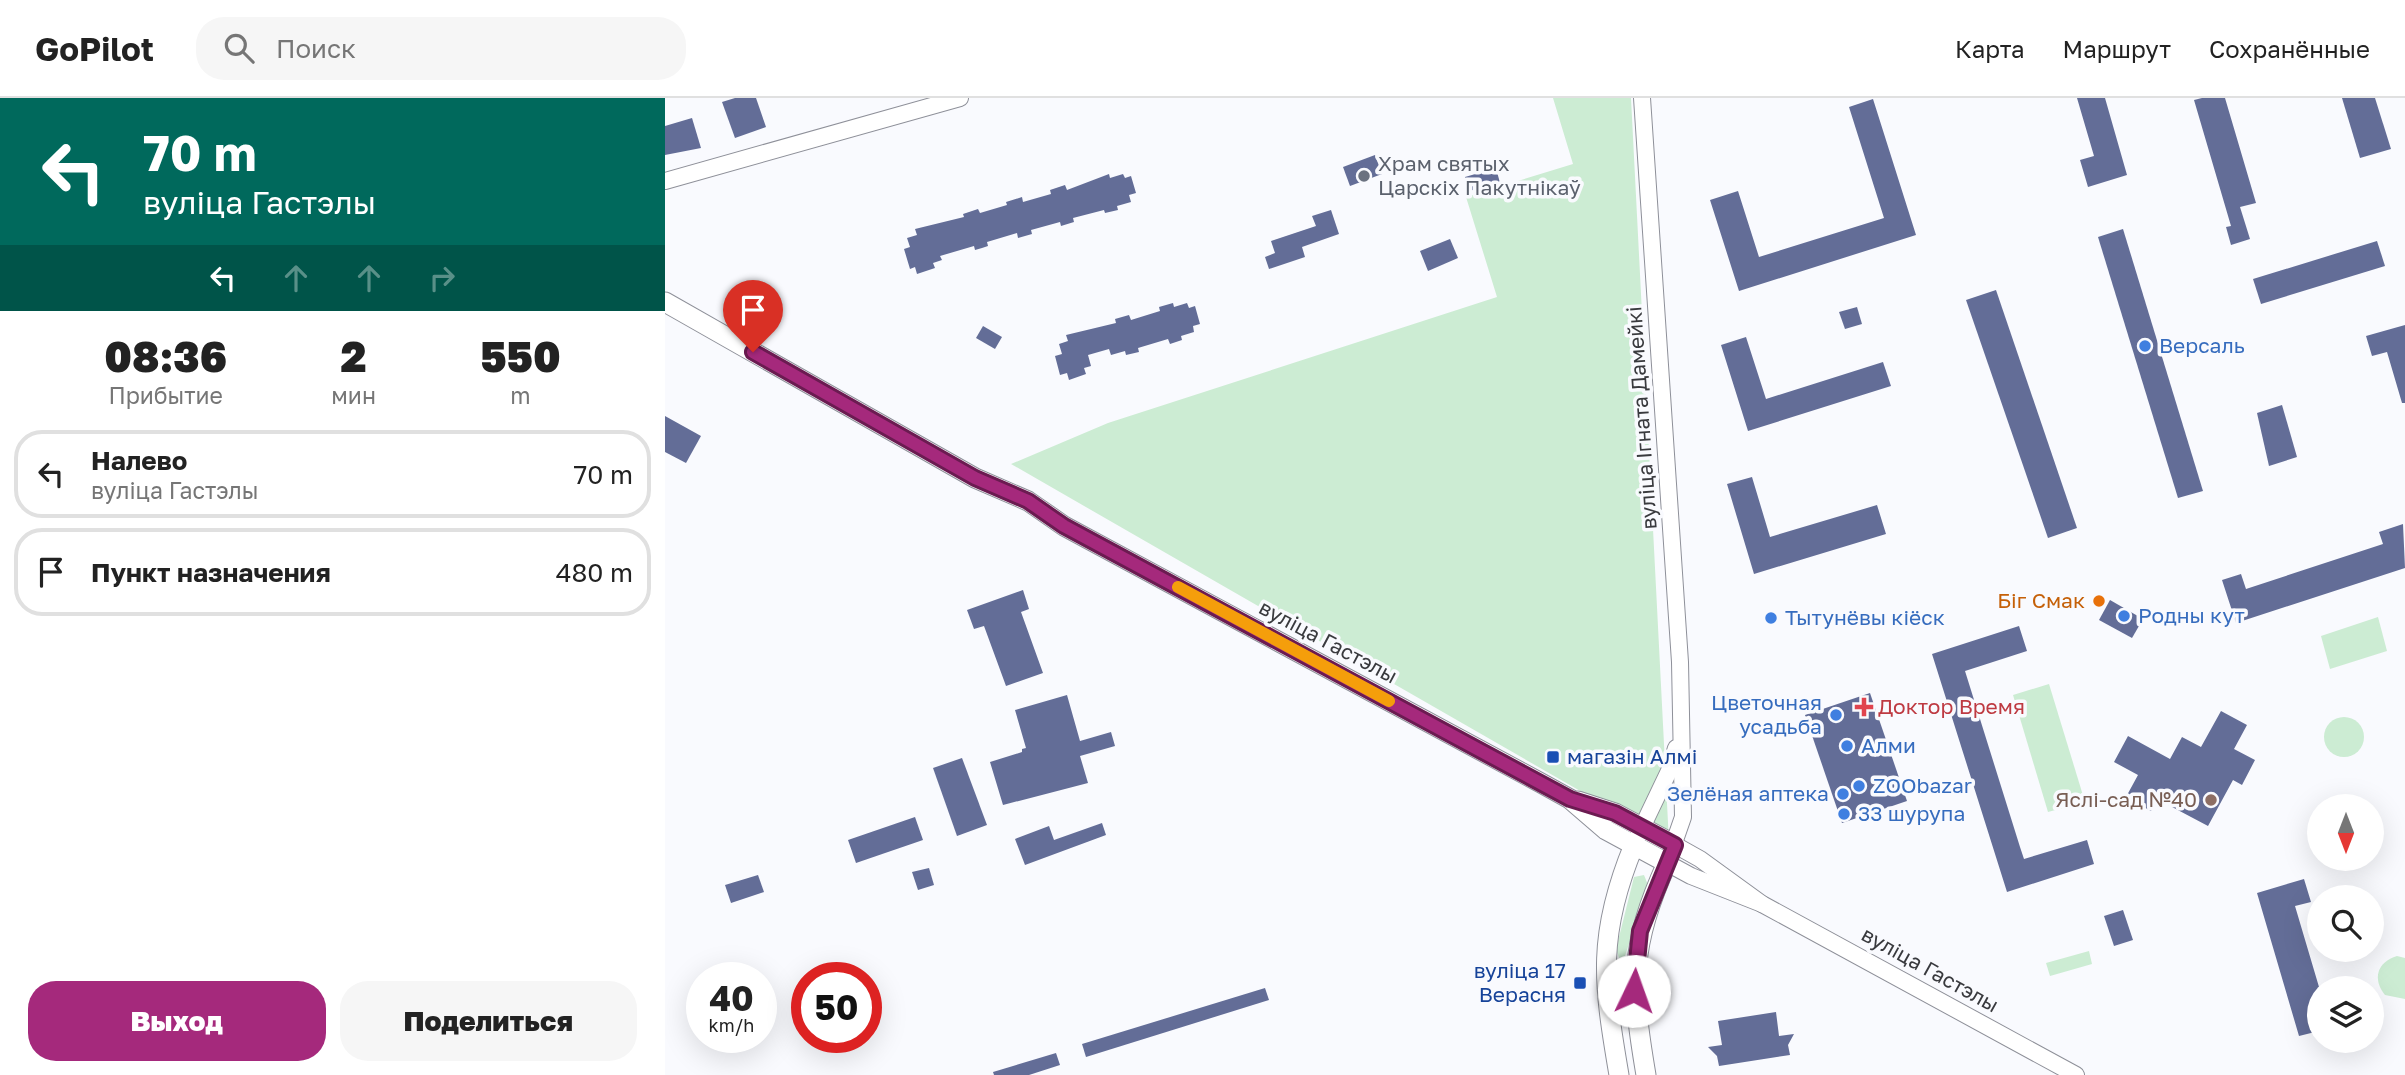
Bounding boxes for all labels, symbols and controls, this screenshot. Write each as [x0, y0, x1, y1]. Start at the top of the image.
search box [196, 17, 686, 80]
text: GoPilot [35, 29, 154, 68]
icon: search [220, 29, 258, 67]
text: Поиск [276, 33, 356, 64]
text: Карта [1955, 34, 2025, 63]
text: Маршрут [2063, 34, 2171, 63]
text: Сохранённые [2209, 34, 2370, 63]
text: 70 m [143, 123, 257, 182]
icon: left [28, 126, 119, 217]
place label: Храм святых Царскіх Пакутнікаў [1378, 150, 1581, 200]
marker: Храм святых Царскіх Пакутнікаў [1356, 168, 1372, 184]
text: вуліца Гастэлы [143, 183, 376, 221]
icon: left [204, 259, 242, 297]
icon: ahead [277, 259, 315, 297]
icon: ahead [350, 259, 388, 297]
icon: right [423, 259, 461, 297]
pin [723, 280, 783, 352]
icon: arrive [734, 291, 772, 329]
street label: вуліца Ігната Дамейкі [1620, 306, 1662, 531]
text: 08:36 [104, 331, 227, 381]
text: 2 [341, 331, 367, 381]
text: 550 [480, 331, 561, 381]
place label: Версаль [2159, 332, 2245, 358]
marker: Версаль [2137, 338, 2153, 354]
text: Прибытие [108, 381, 223, 409]
text: мин [331, 381, 376, 409]
text: m [510, 381, 531, 409]
text: Налево [91, 445, 187, 476]
icon: left [32, 455, 70, 493]
text: 70 m [574, 459, 633, 490]
text: вуліца Гастэлы [91, 476, 259, 504]
icon: arrive [32, 553, 70, 591]
text: Пункт назначения [91, 557, 331, 588]
text: 480 m [556, 557, 633, 588]
place label: Біг Смак [1997, 587, 2085, 613]
marker: Біг Смак [2091, 593, 2107, 609]
street label: вуліца Гастэлы [1255, 594, 1402, 688]
place label: Родны кут [2138, 602, 2245, 628]
place label: Тытунёвы кіёск [1785, 604, 1945, 630]
marker: Родны кут [2116, 608, 2132, 624]
marker: Тытунёвы кіёск [1763, 610, 1779, 626]
place label: Цветочная усадьба [1711, 689, 1822, 739]
place label: Доктор Время [1878, 693, 2025, 719]
marker: Доктор Время [1856, 699, 1872, 715]
marker: Цветочная усадьба [1828, 707, 1844, 723]
place label: Алми [1861, 732, 1916, 758]
marker: Алми [1839, 738, 1855, 754]
place label: магазін Алмі [1567, 743, 1697, 769]
marker: магазін Алмі [1545, 749, 1561, 765]
place label: ZOObazar [1873, 772, 1972, 798]
marker: ZOObazar [1851, 778, 1867, 794]
place label: Зелёная аптека [1667, 780, 1829, 806]
marker: Зелёная аптека [1835, 786, 1851, 802]
place label: Яслі-сад №40 [2055, 786, 2197, 812]
marker: Яслі-сад №40 [2203, 792, 2219, 808]
north arrow [2307, 794, 2383, 872]
map controls [2307, 794, 2384, 1053]
place label: 33 шурупа [1858, 800, 1965, 826]
marker: 33 шурупа [1836, 806, 1852, 822]
button: search [2307, 885, 2384, 962]
street label: вуліца Гастэлы [1857, 921, 2004, 1018]
position arrow [1597, 954, 1671, 1028]
place label: вуліца 17 Верасня [1474, 957, 1566, 1007]
speed limit sign: 50 [791, 962, 882, 1053]
marker: вуліца 17 Верасня [1572, 975, 1588, 991]
button: layers [2307, 976, 2384, 1053]
text: 40 [709, 977, 754, 1019]
button: Выход [28, 981, 326, 1061]
button: Поделиться [340, 981, 637, 1061]
text: km/h [709, 1014, 754, 1036]

